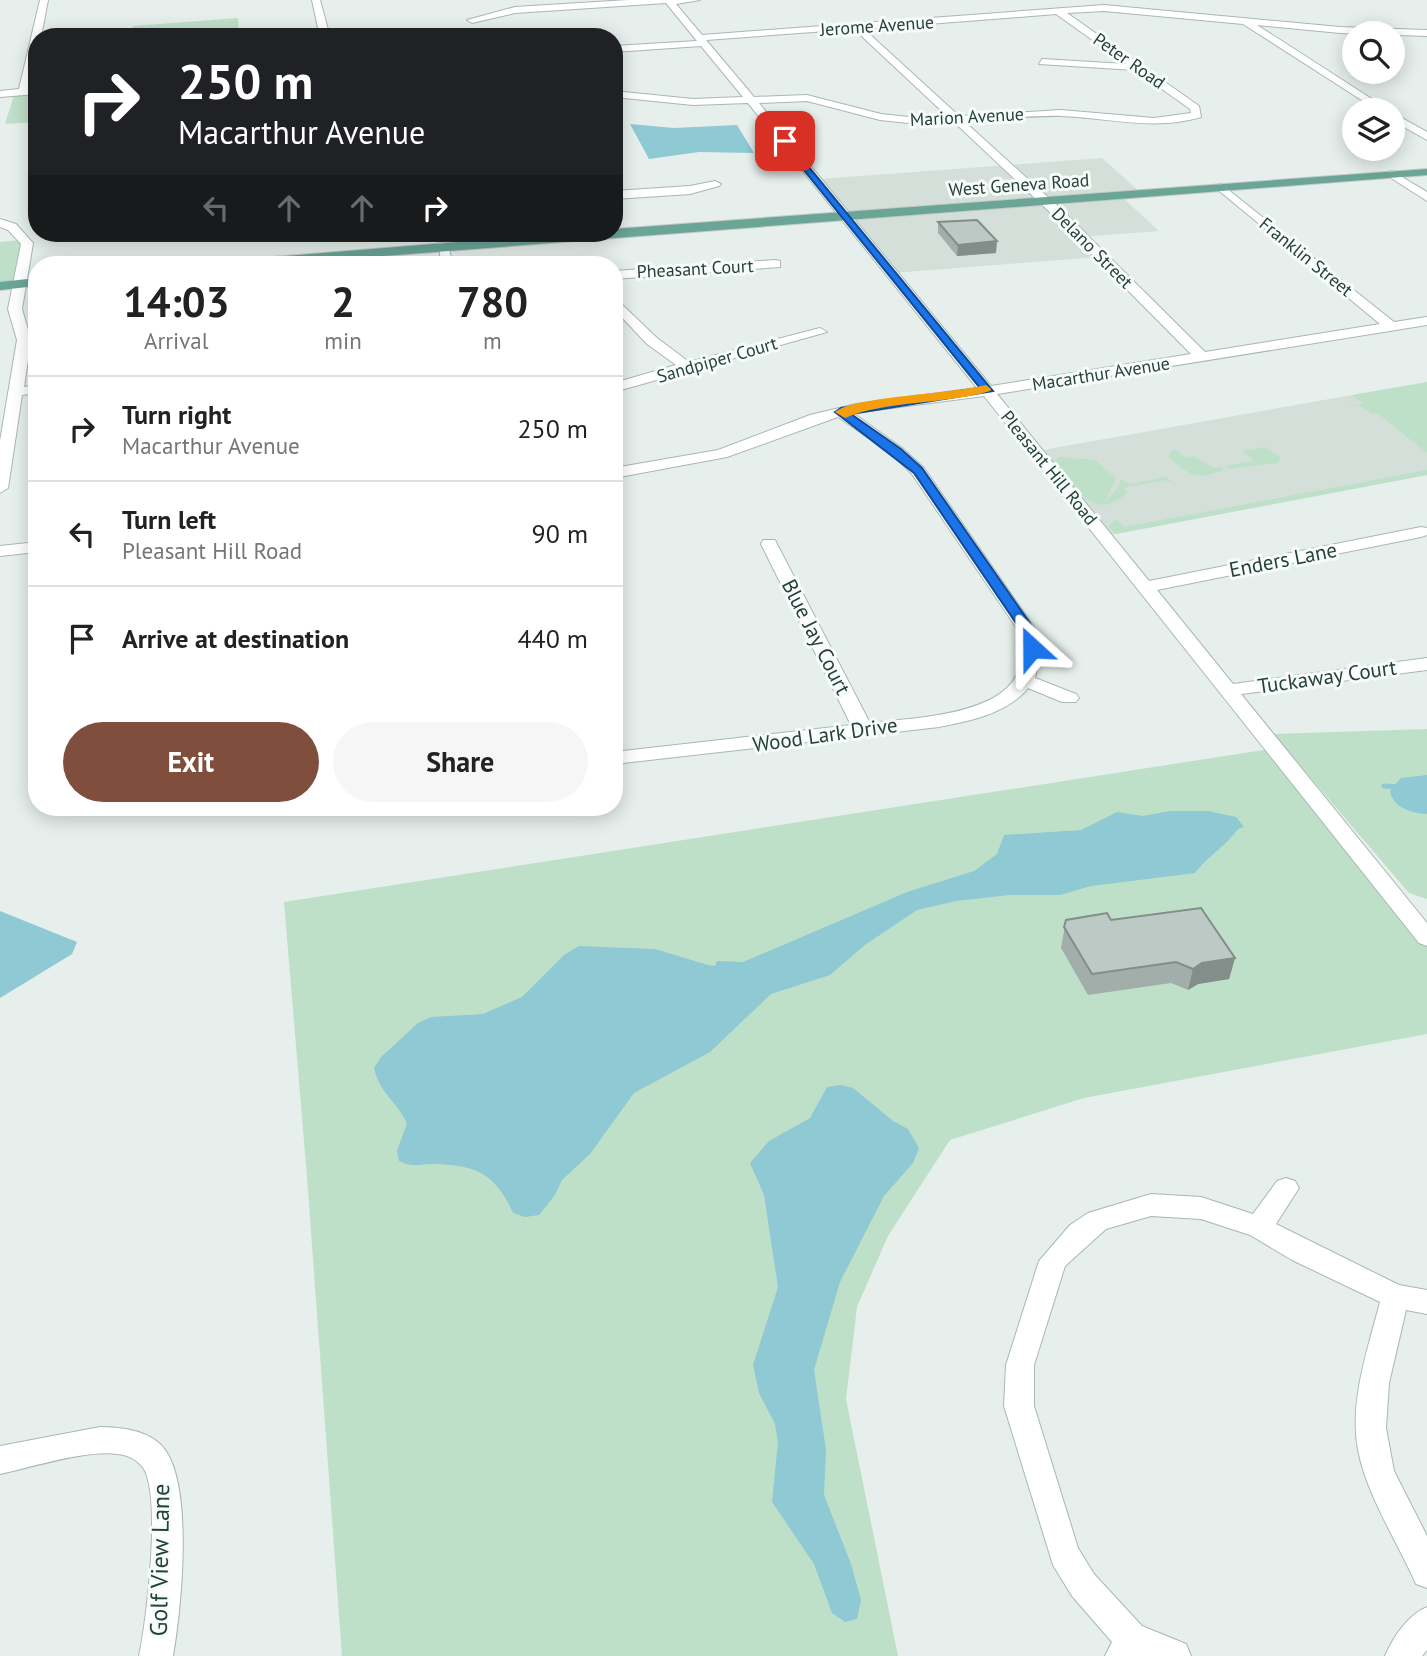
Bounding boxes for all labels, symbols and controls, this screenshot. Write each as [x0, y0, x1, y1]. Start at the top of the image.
street label: Jerome Avenue [818, 10, 935, 41]
map controls [1342, 21, 1405, 161]
button: search [1342, 21, 1405, 84]
street label: Peter Road [1089, 27, 1170, 94]
text: 250 m [178, 49, 313, 113]
icon: right [63, 56, 154, 147]
button: layers [1342, 98, 1405, 161]
street label: Marion Avenue [909, 102, 1025, 131]
text: Macarthur Avenue [178, 111, 425, 153]
pin [755, 111, 815, 171]
icon: arrive [766, 122, 804, 160]
street label: West Geneva Road [948, 168, 1090, 201]
icon: left [197, 189, 235, 227]
icon: ahead [270, 189, 308, 227]
icon: ahead [343, 189, 381, 227]
icon: right [416, 189, 454, 227]
street label: Delano Street [1047, 202, 1138, 293]
street label: Franklin Street [1255, 212, 1358, 301]
street label: Pheasant Court [636, 254, 754, 283]
text: 14:03 [123, 274, 229, 329]
text: 2 [331, 274, 355, 329]
text: 780 [457, 274, 528, 329]
text: Arrival [144, 326, 208, 355]
text: min [324, 326, 362, 355]
text: m [483, 326, 502, 355]
street label: Sandpiper Court [654, 331, 780, 388]
street label: Macarthur Avenue [1030, 351, 1171, 396]
text: Turn right [122, 398, 231, 431]
street label: Pleasant Hill Road [996, 406, 1103, 530]
icon: right [63, 410, 101, 448]
text: 250 m [517, 412, 588, 445]
text: Macarthur Avenue [122, 431, 300, 460]
text: Turn left [122, 503, 216, 536]
icon: left [63, 515, 101, 553]
text: 90 m [532, 517, 588, 550]
text: Pleasant Hill Road [122, 536, 302, 565]
street label: Enders Lane [1227, 536, 1339, 583]
street label: Blue Jay Court [776, 575, 857, 699]
position arrow [995, 611, 1069, 685]
icon: arrive [63, 620, 101, 658]
text: Arrive at destination [122, 622, 349, 655]
text: 440 m [517, 622, 588, 655]
street label: Tuckaway Court [1256, 653, 1398, 700]
street label: Wood Lark Drive [751, 711, 899, 758]
button: Exit [63, 722, 319, 802]
button: Share [333, 722, 588, 802]
street label: Golf View Lane [143, 1483, 176, 1637]

